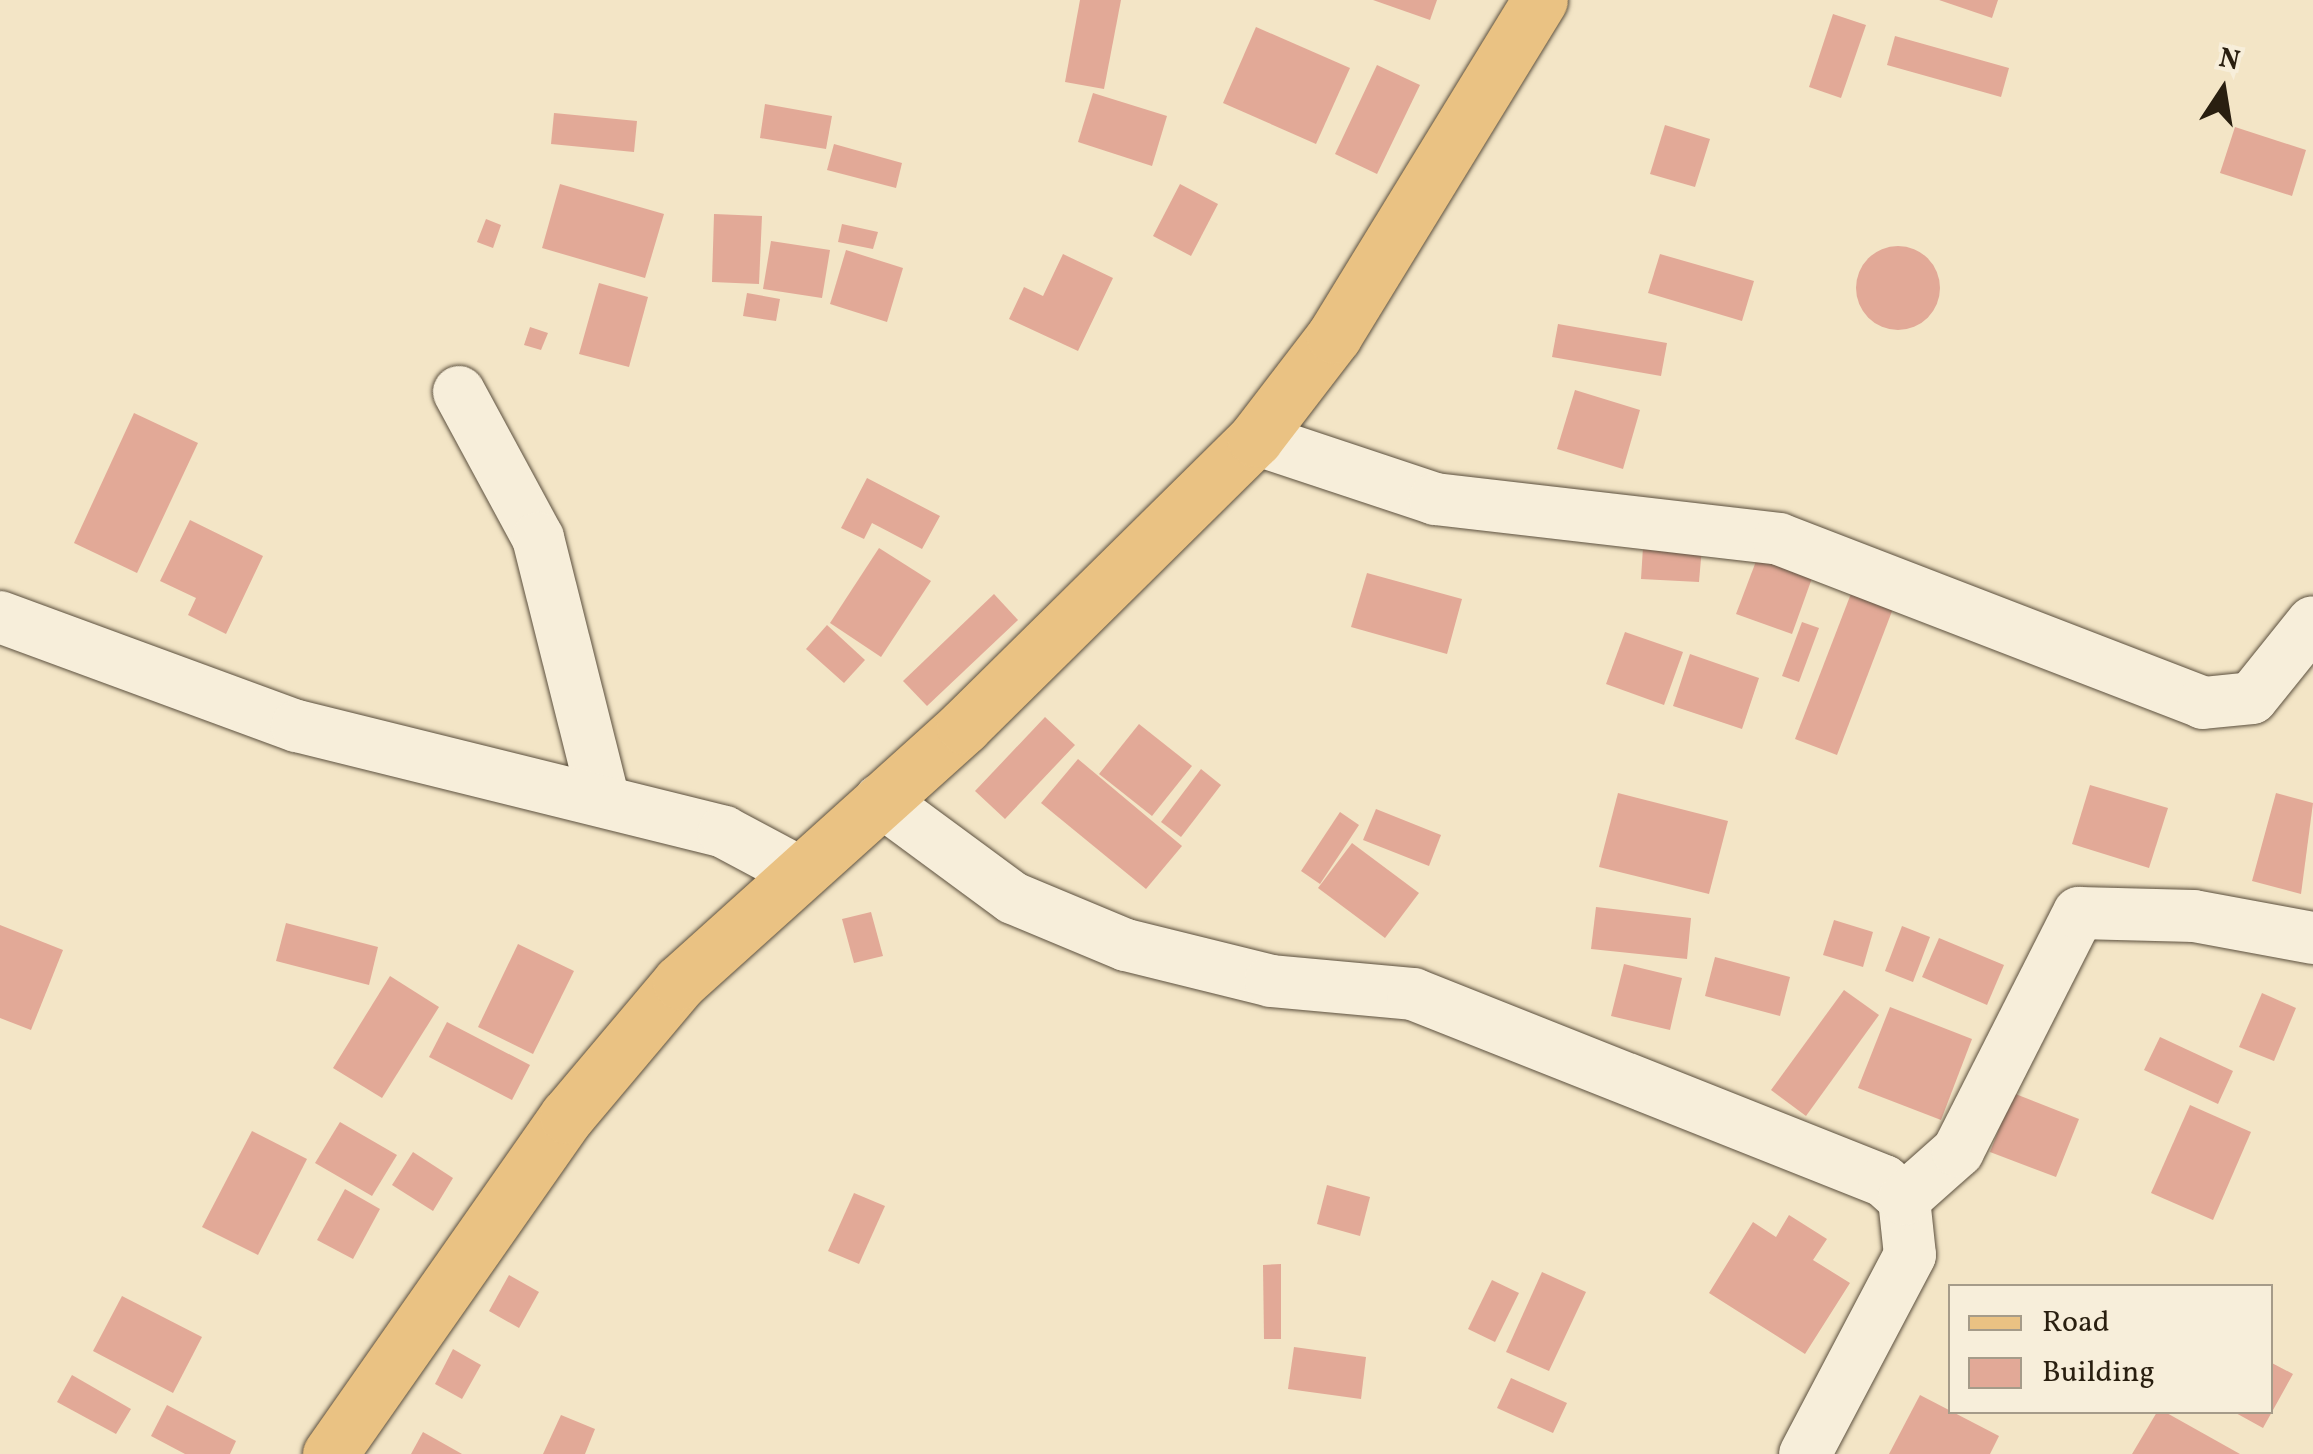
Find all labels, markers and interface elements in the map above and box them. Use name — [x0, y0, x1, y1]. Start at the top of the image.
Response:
text: N — [2215, 39, 2243, 81]
north arrow — [2173, 40, 2273, 140]
legend — [1948, 1284, 2273, 1414]
text: Road — [2042, 1302, 2110, 1344]
text: Building — [2042, 1352, 2155, 1394]

